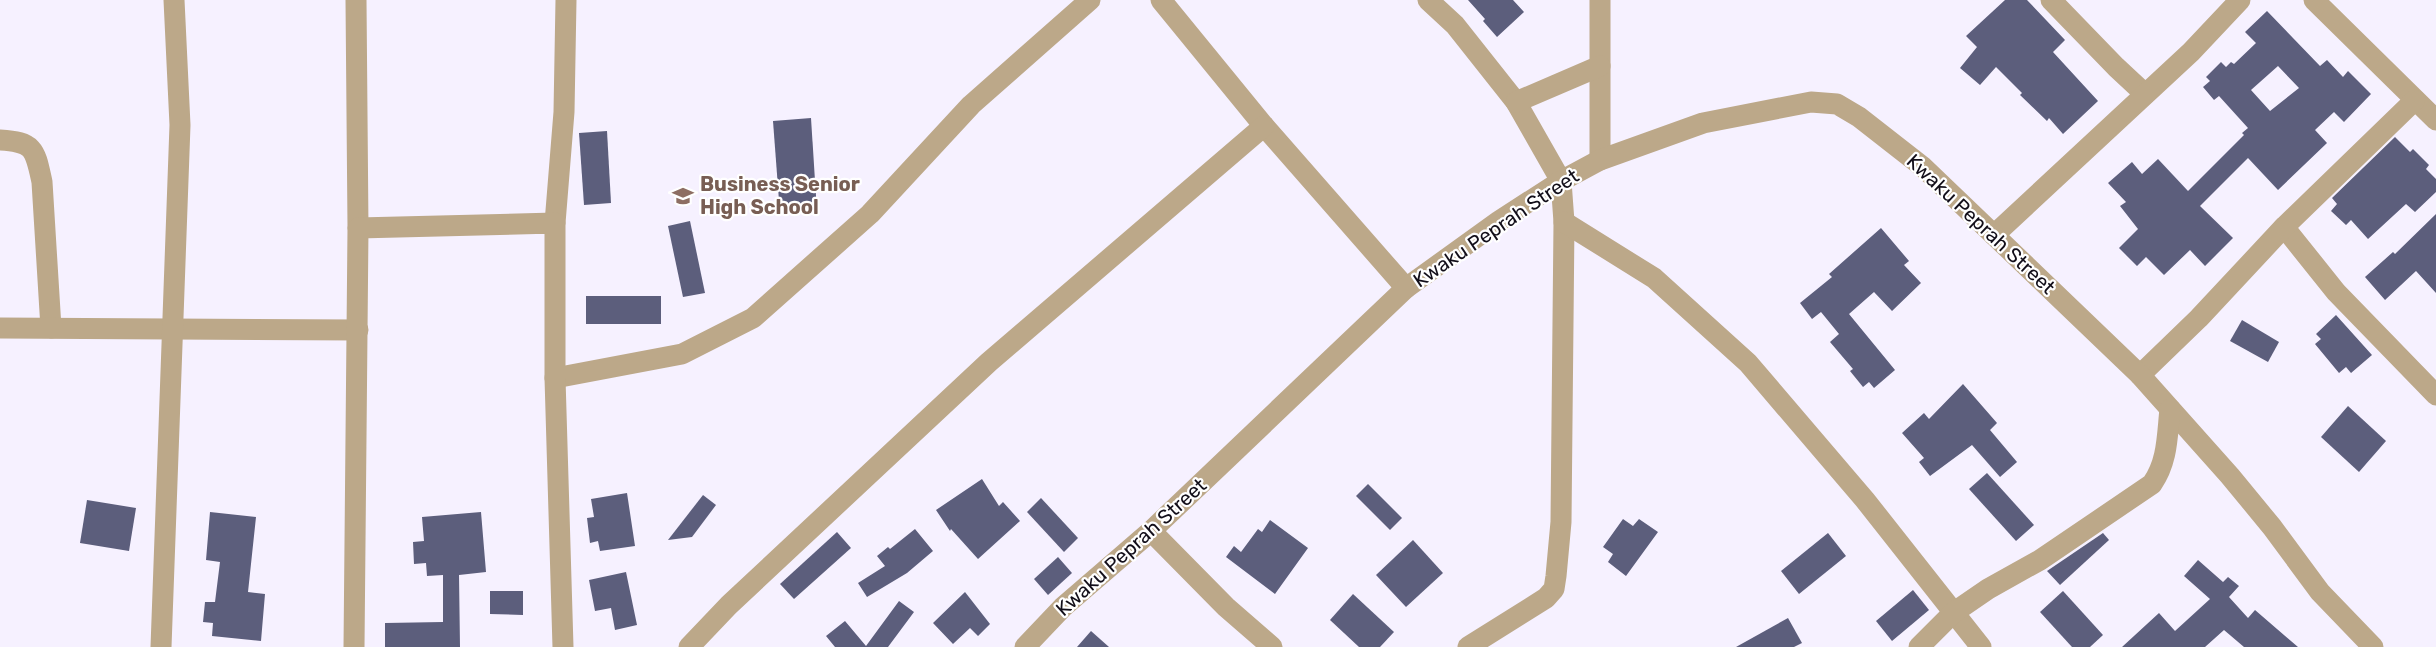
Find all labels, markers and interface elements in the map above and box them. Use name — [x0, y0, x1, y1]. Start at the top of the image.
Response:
street label: Kwaku Peprah Street — [1902, 149, 2060, 299]
street label: Kwaku Peprah Street — [1409, 164, 1583, 292]
place label: Business Senior High School — [700, 172, 860, 219]
school or university icon: Business Senior High School — [671, 184, 695, 208]
street label: Kwaku Peprah Street — [1051, 473, 1211, 621]

